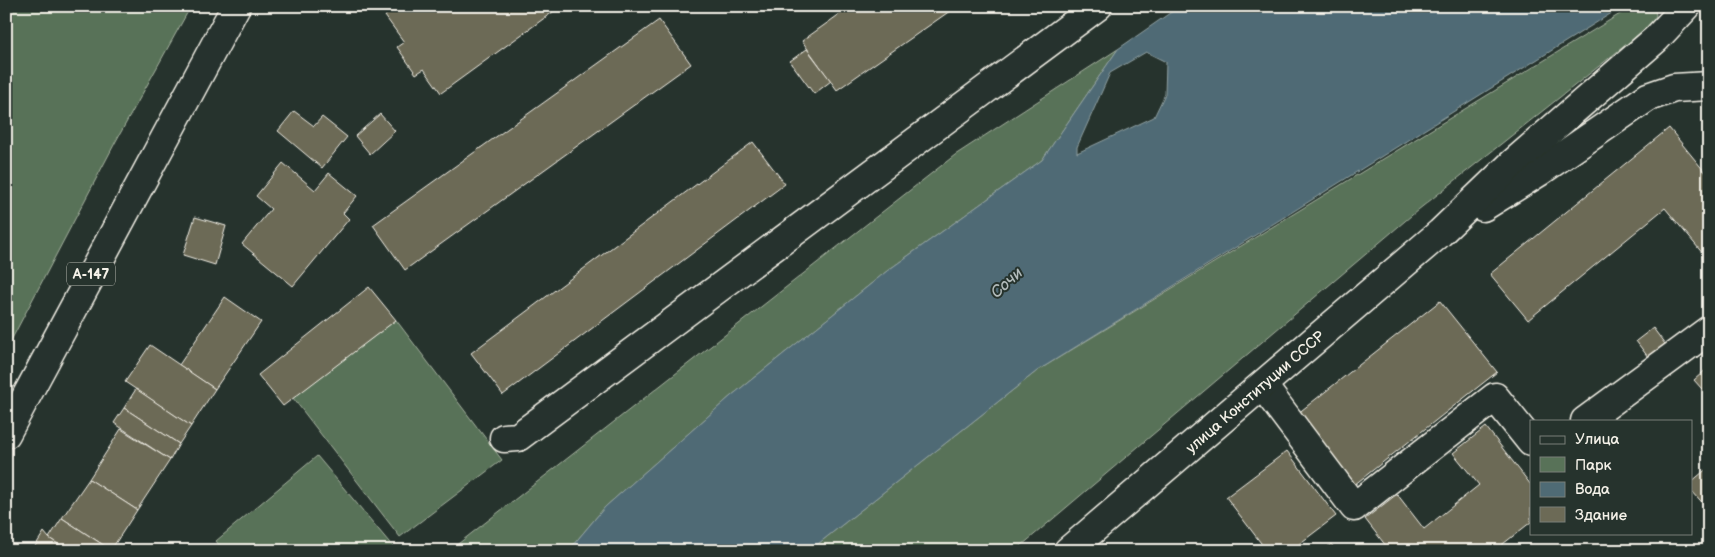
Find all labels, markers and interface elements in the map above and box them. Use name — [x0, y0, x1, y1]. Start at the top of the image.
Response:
road number: А-147 — [67, 262, 115, 286]
water label: Сочи — [987, 264, 1027, 302]
street label: улица Конституции СССР — [1182, 327, 1329, 458]
legend — [1530, 420, 1692, 534]
text: Улица — [1575, 430, 1620, 449]
text: Парк — [1575, 456, 1612, 475]
text: Вода — [1575, 480, 1610, 499]
text: Здание — [1575, 506, 1627, 525]

